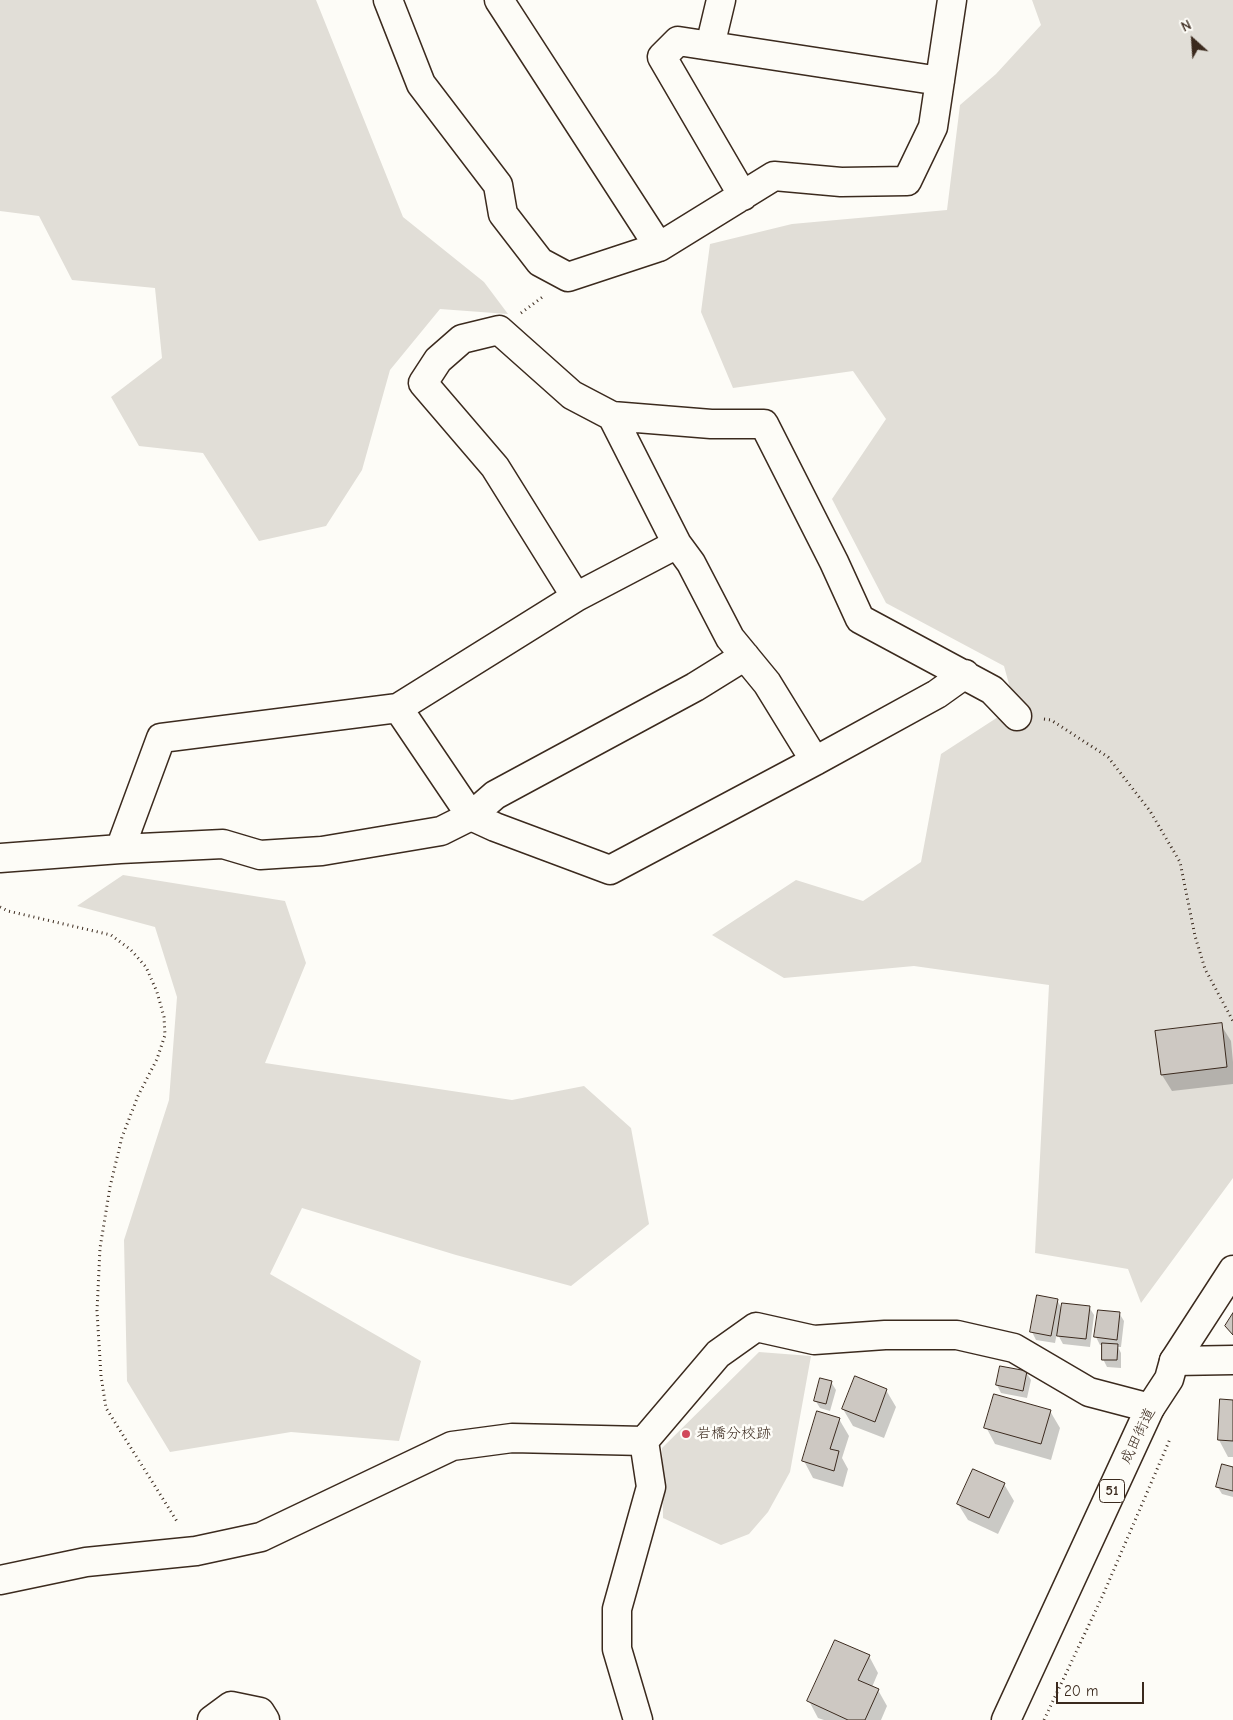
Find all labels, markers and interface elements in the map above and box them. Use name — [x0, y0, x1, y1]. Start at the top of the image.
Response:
north arrow — [1168, 15, 1218, 65]
text: N — [1178, 16, 1194, 36]
street label: 成田街道 — [1117, 1405, 1159, 1467]
place label: 岩橋分校跡 — [696, 1425, 771, 1443]
marker: 岩橋分校跡 — [680, 1428, 692, 1440]
road number: 51 — [1100, 1480, 1124, 1502]
scale bar — [1058, 1672, 1146, 1704]
text: 20 m — [1064, 1682, 1098, 1700]

